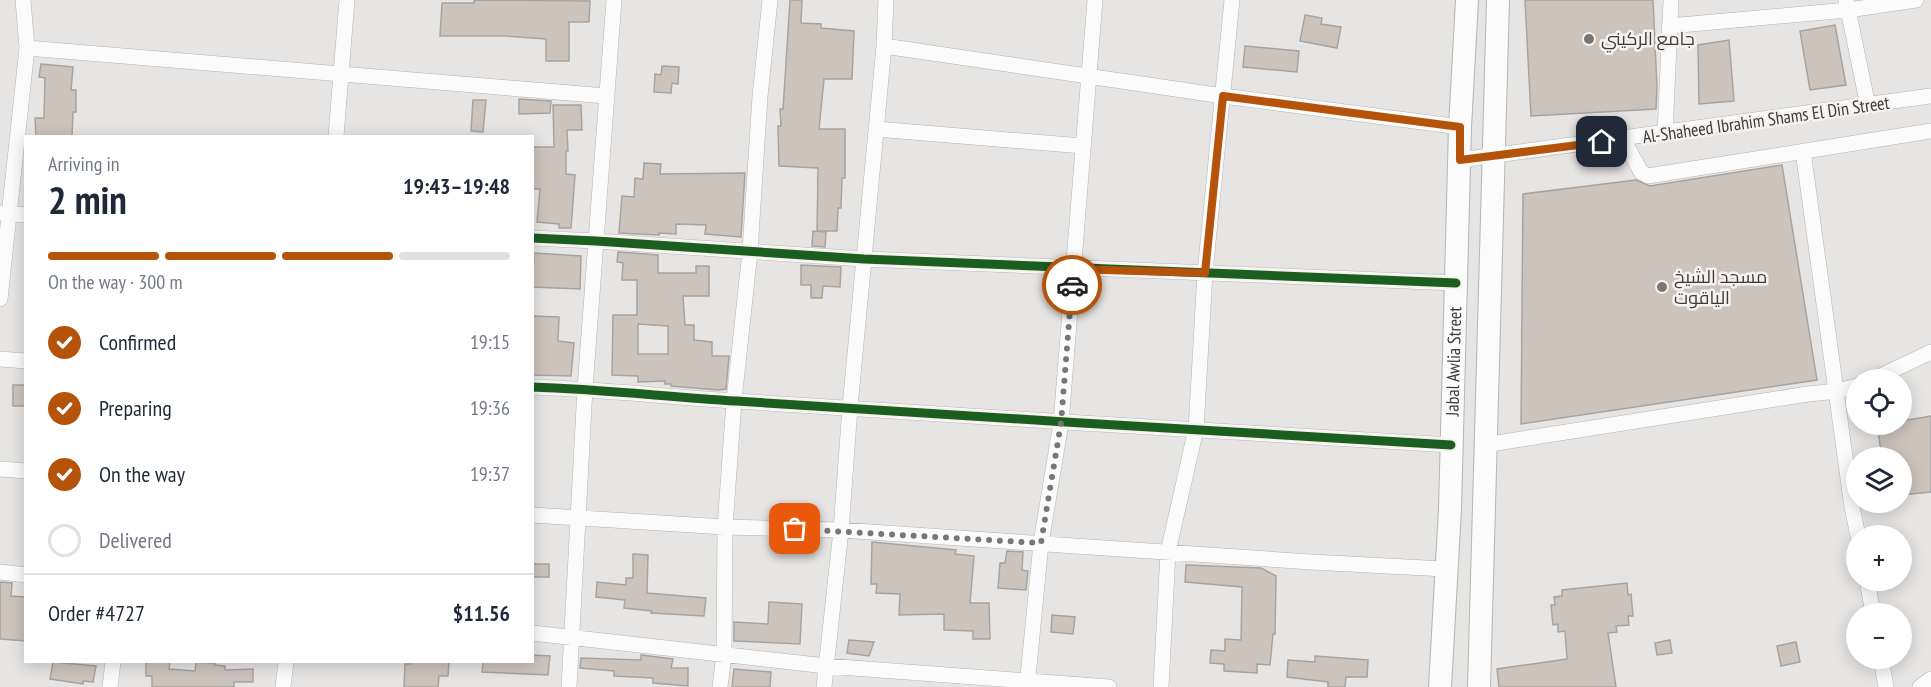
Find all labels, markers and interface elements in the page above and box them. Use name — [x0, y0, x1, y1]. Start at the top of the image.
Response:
place label: جامع الركيني — [1601, 27, 1695, 53]
marker: جامع الركيني — [1582, 32, 1596, 46]
street label: Al-Shaheed Ibrahim Shams El Din Street — [1641, 91, 1891, 148]
pin — [1576, 116, 1627, 167]
icon: home — [1585, 125, 1618, 158]
text: Arriving in — [48, 151, 120, 177]
text: 19:43–19:48 — [403, 172, 510, 200]
text: 2 min — [48, 174, 127, 225]
courier — [1042, 255, 1102, 315]
place label: مسجد الشيخ الياقوت — [1674, 265, 1767, 309]
text: On the way · 300 m — [48, 269, 183, 295]
icon: car — [1056, 269, 1089, 302]
marker: مسجد الشيخ الياقوت — [1655, 280, 1669, 294]
street label: Jabal Awlia Street — [1440, 306, 1466, 417]
icon: check — [48, 326, 81, 359]
text: Confirmed — [99, 328, 176, 356]
text: 19:15 — [470, 329, 510, 355]
map controls — [1846, 369, 1912, 669]
button: locate — [1846, 369, 1912, 435]
icon: check — [48, 392, 81, 425]
text: Preparing — [99, 394, 172, 422]
text: 19:36 — [470, 395, 510, 421]
button: layers — [1846, 447, 1912, 513]
icon: check — [48, 458, 81, 491]
text: On the way — [99, 460, 185, 488]
text: 19:37 — [470, 461, 510, 487]
pin — [769, 503, 820, 554]
icon: bag — [778, 512, 811, 545]
button: + — [1846, 525, 1912, 591]
text: Delivered — [99, 526, 172, 554]
text: Order #4727 — [48, 599, 145, 627]
text: $11.56 — [453, 599, 510, 627]
button: − — [1846, 603, 1912, 669]

